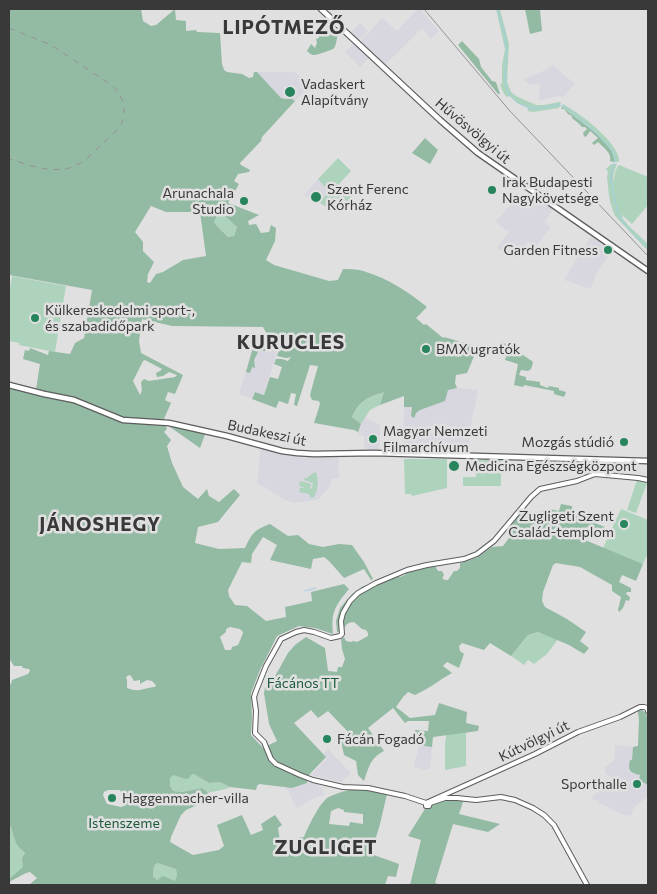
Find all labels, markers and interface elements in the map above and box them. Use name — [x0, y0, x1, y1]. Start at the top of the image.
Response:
district label: LIPÓTMEZŐ — [221, 17, 347, 39]
place label: Vadaskert Alapítvány — [301, 76, 369, 108]
marker: Vadaskert Alapítvány — [283, 85, 297, 99]
street label: Hűvösvölgyi út — [432, 95, 514, 167]
place label: Irak Budapesti Nagykövetsége — [502, 174, 599, 206]
place label: Szent Ferenc Kórház — [327, 181, 409, 213]
marker: Irak Budapesti Nagykövetsége — [486, 184, 498, 196]
place label: Arunachala Studio — [162, 185, 234, 218]
marker: Szent Ferenc Kórház — [309, 190, 323, 204]
marker: Arunachala Studio — [238, 195, 250, 207]
place label: Garden Fitness — [503, 242, 598, 258]
marker: Garden Fitness — [602, 244, 614, 256]
place label: Külkereskedelmi sport-, és szabadidőpark — [45, 302, 195, 334]
marker: Külkereskedelmi sport-, és szabadidőpark — [29, 312, 41, 324]
district label: KURUCLES — [236, 332, 346, 354]
place label: BMX ugratók — [436, 341, 520, 357]
marker: BMX ugratók — [420, 343, 432, 355]
street label: Budakeszi út — [226, 416, 308, 450]
place label: Magyar Nemzeti Filmarchívum — [383, 423, 488, 456]
marker: Magyar Nemzeti Filmarchívum — [367, 433, 379, 445]
place label: Mozgás stúdió — [522, 434, 614, 450]
marker: Mozgás stúdió — [618, 436, 630, 448]
place label: Medicina Egészségközpont — [465, 458, 637, 474]
marker: Medicina Egészségközpont — [447, 459, 461, 473]
place label: Zugligeti Szent Család-templom — [508, 508, 614, 540]
district label: JÁNOSHEGY — [38, 514, 162, 536]
marker: Zugligeti Szent Család-templom — [618, 518, 630, 530]
park label: Fácános TT — [267, 675, 339, 691]
street label: Kútvölgyi út — [496, 717, 572, 765]
place label: Fácán Fogadó — [337, 731, 424, 747]
marker: Fácán Fogadó — [321, 733, 333, 745]
place label: Sporthalle — [561, 776, 627, 792]
marker: Sporthalle — [631, 778, 643, 790]
place label: Haggenmacher-villa — [122, 790, 249, 806]
marker: Haggenmacher-villa — [106, 792, 118, 804]
park label: Istenszeme — [88, 815, 160, 831]
district label: ZUGLIGET — [273, 837, 379, 859]

